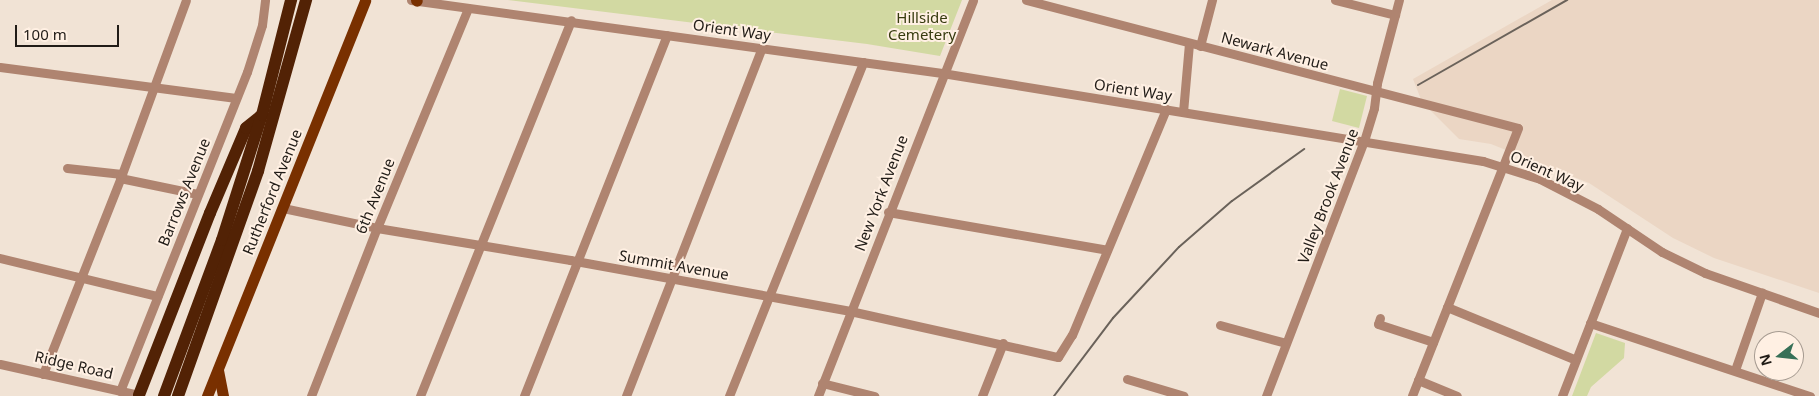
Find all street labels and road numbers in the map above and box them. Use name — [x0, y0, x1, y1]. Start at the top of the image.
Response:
street label: Orient Way — [692, 16, 772, 44]
street label: Newark Avenue — [1219, 28, 1331, 74]
street label: Orient Way — [1093, 75, 1173, 105]
street label: Valley Brook Avenue — [1294, 126, 1362, 266]
street label: Rutherford Avenue — [239, 127, 305, 257]
street label: New York Avenue — [851, 132, 911, 254]
street label: Barrows Avenue — [154, 136, 214, 248]
street label: Orient Way — [1507, 147, 1587, 195]
street label: 6th Avenue — [352, 156, 398, 236]
street label: Summit Avenue — [618, 246, 730, 284]
street label: Ridge Road — [33, 347, 115, 383]

